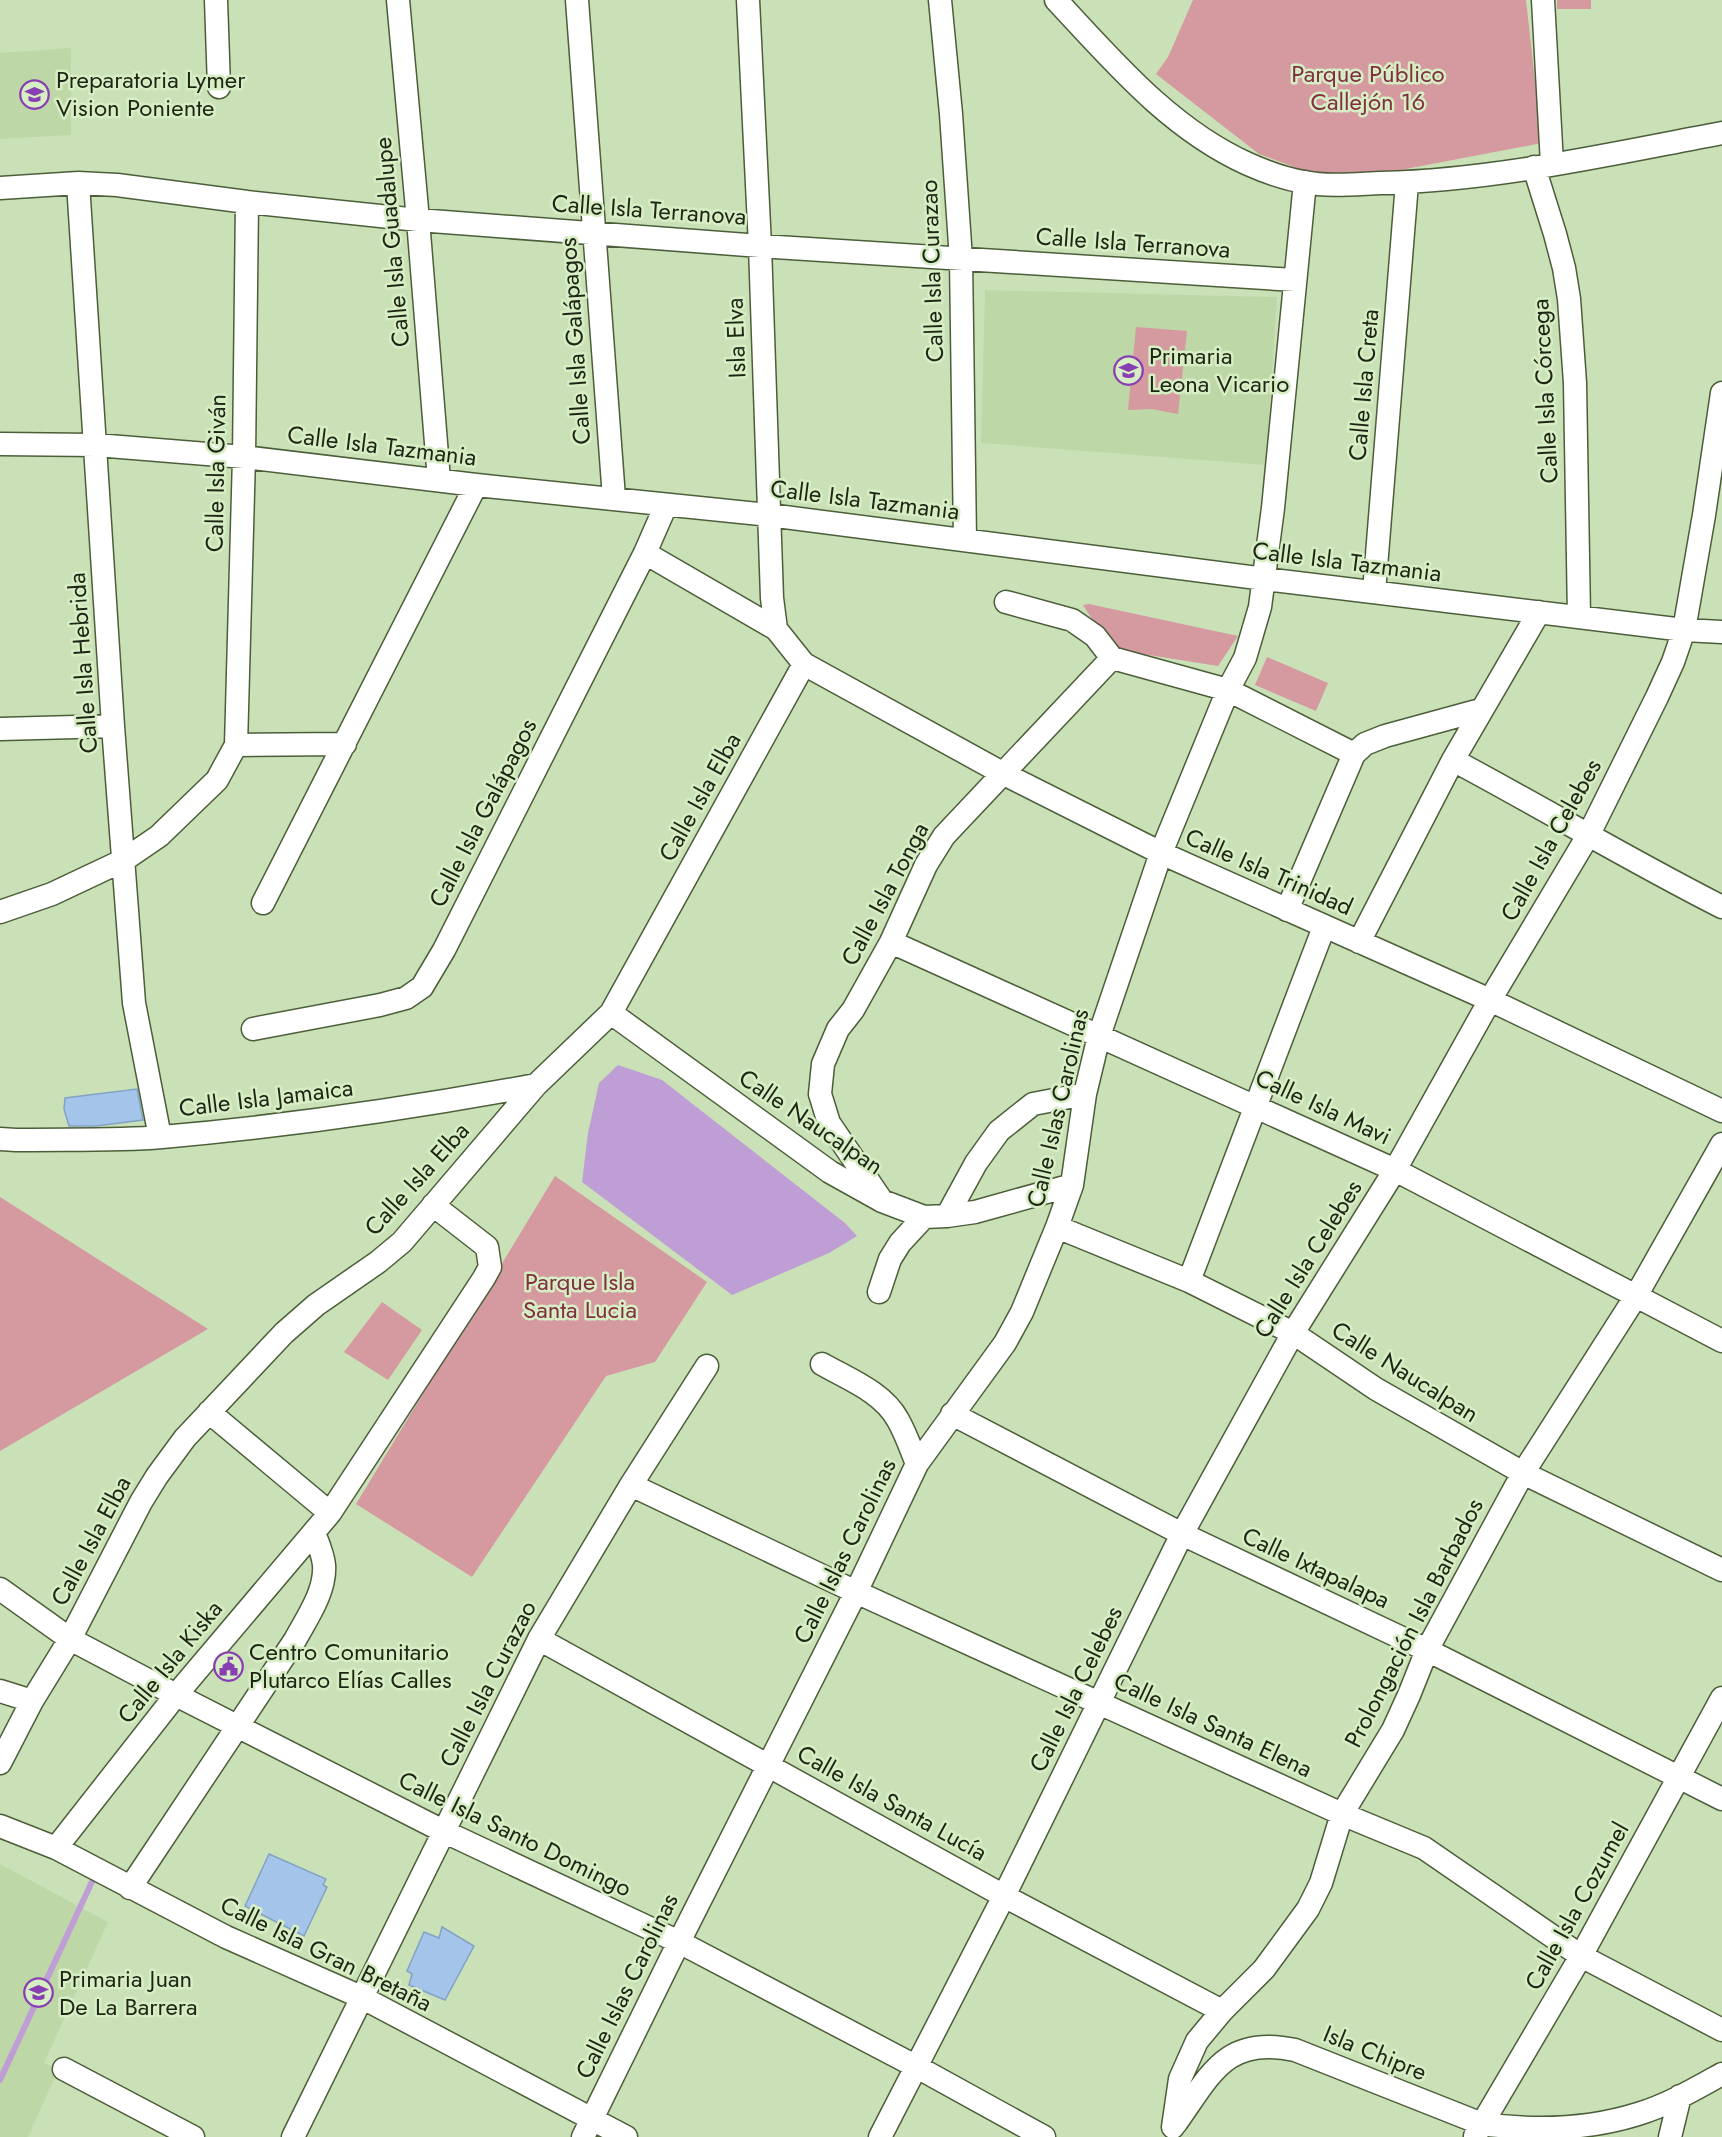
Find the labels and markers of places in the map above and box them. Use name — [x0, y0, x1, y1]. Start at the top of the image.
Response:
place label: Preparatoria Lymer Vision Poniente — [56, 62, 246, 125]
school or university icon: Preparatoria Lymer Vision Poniente — [19, 78, 51, 110]
place label: Primaria Leona Vicario — [1149, 338, 1289, 401]
school or university icon: Primaria Leona Vicario — [1112, 354, 1144, 386]
place label: Centro Comunitario Plutarco Elías Calles — [249, 1634, 452, 1697]
public building icon: Centro Comunitario Plutarco Elías Calles — [212, 1650, 244, 1682]
place label: Primaria Juan De La Barrera — [59, 1961, 198, 2024]
school or university icon: Primaria Juan De La Barrera — [22, 1977, 54, 2009]

